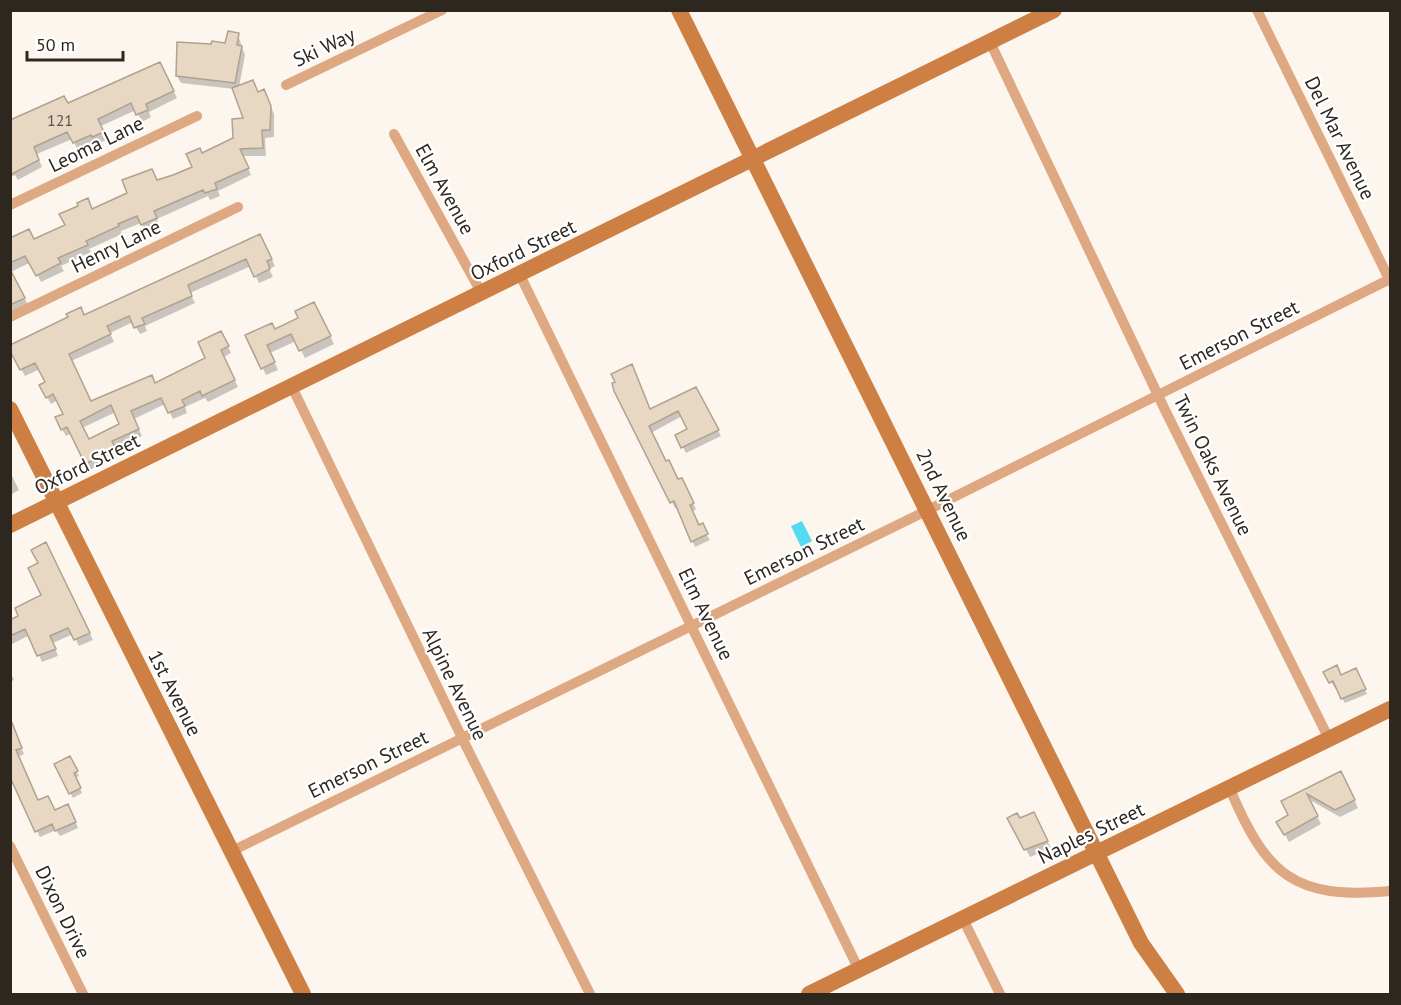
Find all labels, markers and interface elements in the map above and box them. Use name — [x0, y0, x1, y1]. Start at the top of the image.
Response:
street label: Ski Way — [289, 21, 360, 73]
scale bar — [27, 24, 123, 62]
text: 50 m — [36, 33, 75, 56]
street label: Del Mar Avenue — [1299, 72, 1381, 204]
street label: Leoma Lane — [44, 110, 148, 178]
house number: 121 — [47, 110, 73, 130]
street label: Elm Avenue — [409, 139, 481, 239]
street label: Henry Lane — [67, 213, 165, 279]
street label: Oxford Street — [466, 213, 580, 287]
street label: Emerson Street — [1175, 294, 1303, 376]
street label: Twin Oaks Avenue — [1168, 390, 1258, 540]
street label: Oxford Street — [30, 427, 144, 501]
street label: 2nd Avenue — [910, 444, 978, 546]
street label: Emerson Street — [740, 511, 869, 591]
street label: Elm Avenue — [672, 563, 740, 665]
street label: Alpine Avenue — [417, 623, 493, 745]
street label: 1st Avenue — [142, 646, 208, 740]
street label: Emerson Street — [304, 724, 433, 804]
street label: Naples Street — [1034, 796, 1149, 870]
street label: Dixon Drive — [29, 861, 97, 963]

